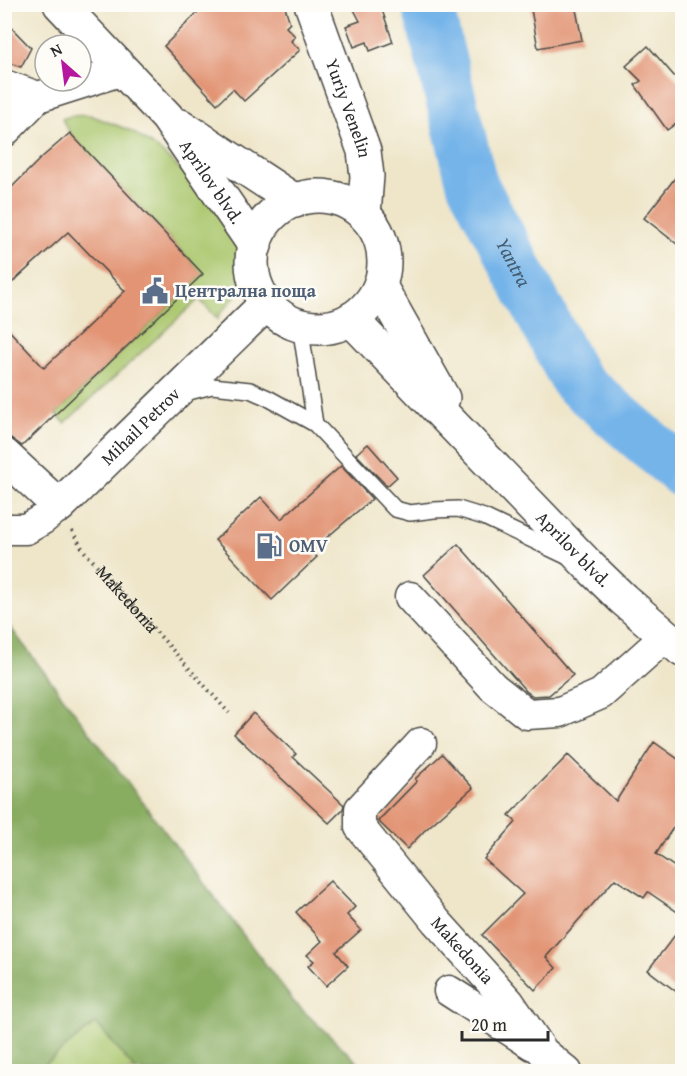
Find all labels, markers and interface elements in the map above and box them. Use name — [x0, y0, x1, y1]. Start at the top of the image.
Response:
north arrow — [33, 33, 93, 93]
text: N — [46, 37, 67, 63]
street label: Yuriy Venelin — [319, 55, 379, 159]
street label: Aprilov blvd. — [173, 134, 250, 229]
water label: Yantra — [489, 232, 539, 292]
public building icon: Централна поща — [140, 276, 170, 306]
place label: Централна поща — [175, 277, 317, 304]
street label: Mihail Petrov — [94, 381, 186, 471]
street label: Aprilov blvd. — [530, 505, 617, 593]
fuel station icon: OMV — [254, 531, 284, 561]
place label: OMV — [289, 532, 328, 559]
street label: Makedonia — [90, 559, 166, 639]
street label: Makedonia — [425, 910, 501, 990]
scale bar — [462, 1004, 548, 1042]
text: 20 m — [471, 1011, 507, 1038]

